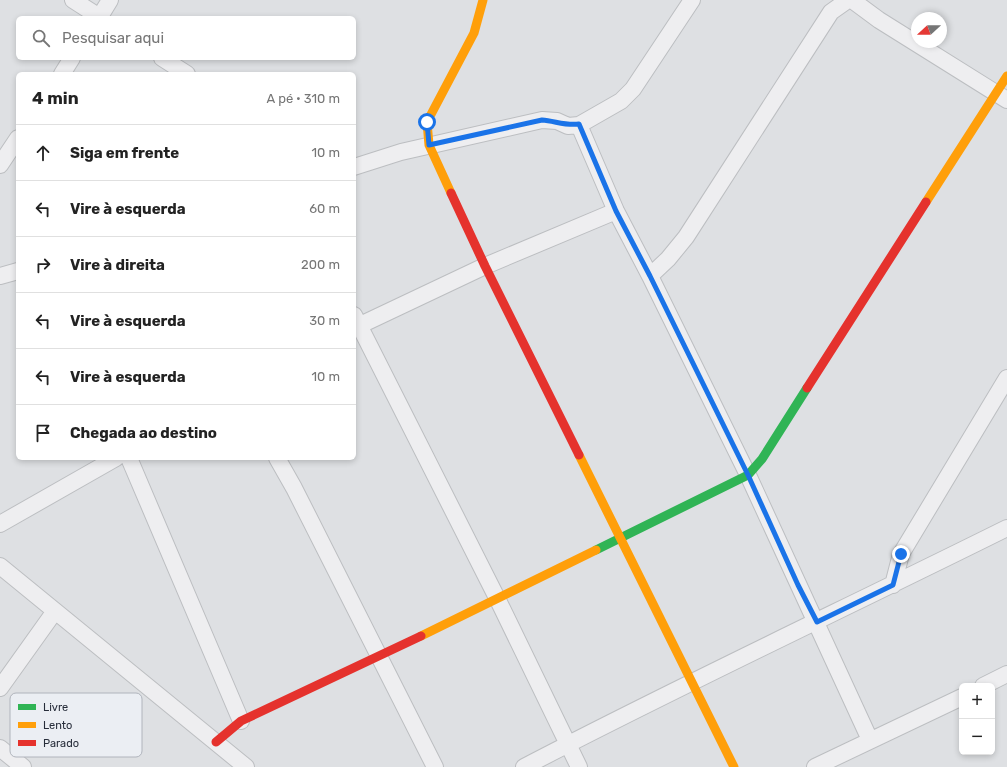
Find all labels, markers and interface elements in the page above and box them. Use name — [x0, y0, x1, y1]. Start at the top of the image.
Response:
north arrow — [911, 12, 947, 48]
search box — [16, 16, 356, 60]
icon: search — [30, 27, 52, 49]
text: Pesquisar aqui — [62, 29, 164, 47]
text: 4 min — [32, 88, 79, 108]
text: A pé · 310 m — [267, 91, 340, 106]
route start — [418, 113, 436, 131]
icon: ahead — [32, 142, 54, 164]
text: Siga em frente — [70, 144, 179, 162]
text: 10 m — [311, 145, 340, 160]
icon: left — [32, 198, 54, 220]
text: Vire à esquerda — [70, 200, 186, 218]
text: 60 m — [309, 201, 340, 216]
icon: right — [32, 254, 54, 276]
text: Vire à direita — [70, 256, 165, 274]
text: 200 m — [301, 257, 340, 272]
icon: left — [32, 310, 54, 332]
text: Vire à esquerda — [70, 312, 186, 330]
text: 30 m — [309, 313, 340, 328]
icon: left — [32, 366, 54, 388]
text: Vire à esquerda — [70, 368, 186, 386]
text: 10 m — [311, 369, 340, 384]
icon: arrive — [32, 422, 54, 444]
text: Chegada ao destino — [70, 424, 217, 442]
route end — [892, 545, 910, 563]
map controls — [959, 683, 995, 755]
button: + — [959, 683, 995, 719]
legend — [10, 693, 142, 757]
text: Livre — [43, 701, 68, 714]
text: Lento — [43, 719, 72, 732]
button: − — [959, 719, 995, 755]
text: Parado — [43, 737, 79, 750]

